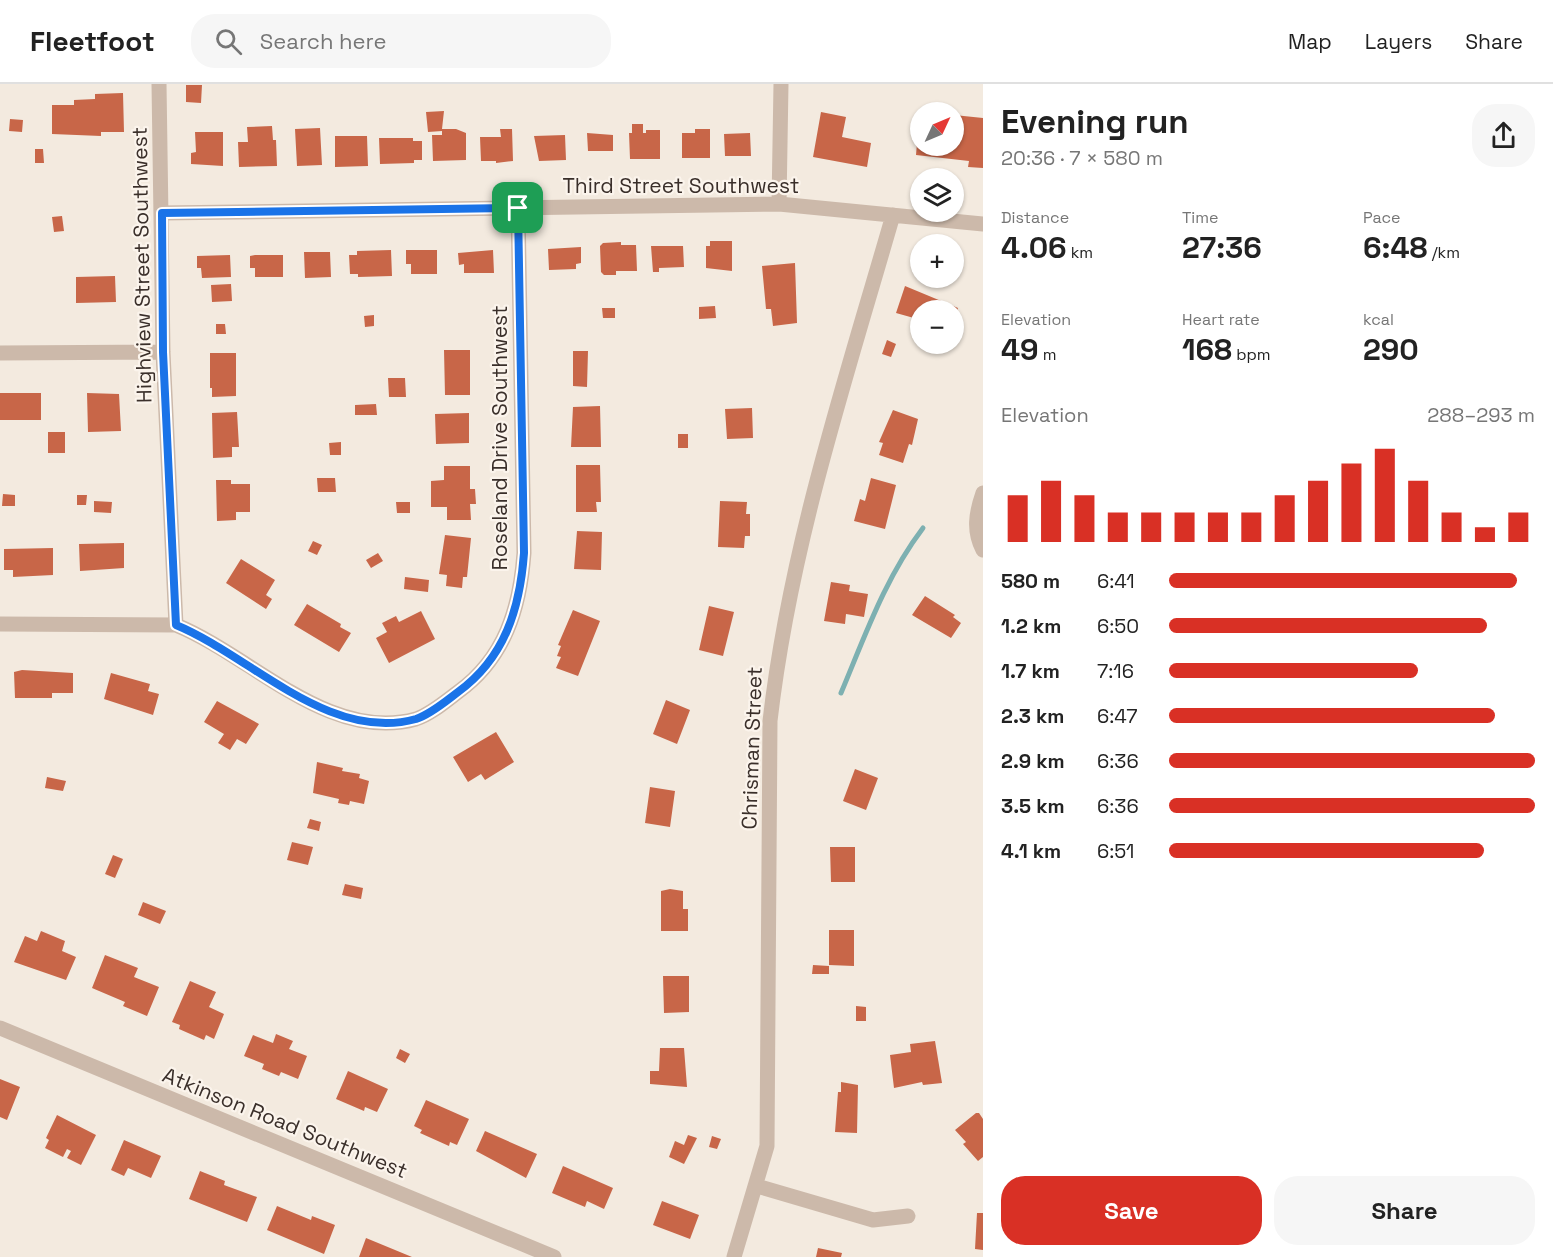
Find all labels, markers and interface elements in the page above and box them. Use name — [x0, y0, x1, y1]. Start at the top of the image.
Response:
search box — [191, 14, 611, 68]
text: Fleetfoot — [30, 23, 155, 59]
icon: search — [212, 25, 245, 58]
text: Search here — [260, 27, 387, 55]
text: Map — [1288, 28, 1332, 55]
text: Layers — [1365, 28, 1432, 55]
text: Share — [1465, 28, 1523, 55]
text: Evening run — [1001, 101, 1189, 143]
north arrow — [910, 102, 964, 156]
map controls — [910, 102, 964, 354]
button: share — [1472, 104, 1535, 167]
street label: Highview Street Southwest — [126, 127, 157, 403]
text: 20:36 · 7 × 580 m — [1001, 145, 1163, 171]
button: layers — [910, 168, 964, 222]
street label: Third Street Southwest — [562, 172, 800, 199]
pin — [492, 182, 543, 233]
icon: arrive — [501, 191, 534, 224]
text: Distance — [1001, 207, 1069, 228]
text: Time — [1182, 207, 1218, 228]
text: Pace — [1363, 207, 1400, 228]
text: 4.06 — [1001, 228, 1067, 267]
text: 27:36 — [1182, 228, 1262, 267]
text: 6:48 — [1363, 228, 1428, 267]
button: + — [910, 234, 964, 288]
text: km — [1067, 242, 1093, 263]
text: /km — [1428, 242, 1460, 263]
button: − — [910, 300, 964, 354]
street label: Roseland Drive Southwest — [486, 305, 513, 571]
text: Elevation — [1001, 309, 1071, 330]
text: Heart rate — [1182, 309, 1260, 330]
text: kcal — [1363, 309, 1394, 330]
text: 49 — [1001, 330, 1039, 369]
text: 168 — [1182, 330, 1232, 369]
text: 290 — [1363, 330, 1419, 369]
text: m — [1039, 344, 1057, 365]
text: bpm — [1232, 344, 1271, 365]
text: Elevation — [1001, 402, 1089, 428]
text: 288–293 m — [1427, 402, 1535, 428]
text: 580 m — [1001, 568, 1060, 594]
text: 6:41 — [1097, 568, 1135, 594]
text: 1.2 km — [1001, 613, 1061, 639]
text: 6:50 — [1097, 613, 1139, 639]
text: 1.7 km — [1001, 658, 1060, 684]
text: 7:16 — [1097, 658, 1134, 684]
street label: Chrisman Street — [735, 666, 768, 830]
text: 2.3 km — [1001, 703, 1064, 729]
text: 6:47 — [1097, 703, 1137, 729]
text: 2.9 km — [1001, 748, 1065, 774]
text: 6:36 — [1097, 748, 1139, 774]
text: 3.5 km — [1001, 793, 1065, 819]
text: 6:36 — [1097, 793, 1139, 819]
text: 4.1 km — [1001, 838, 1061, 864]
text: 6:51 — [1097, 838, 1134, 864]
street label: Atkinson Road Southwest — [159, 1061, 412, 1184]
button: Save — [1001, 1176, 1262, 1245]
button: Share — [1274, 1176, 1535, 1245]

